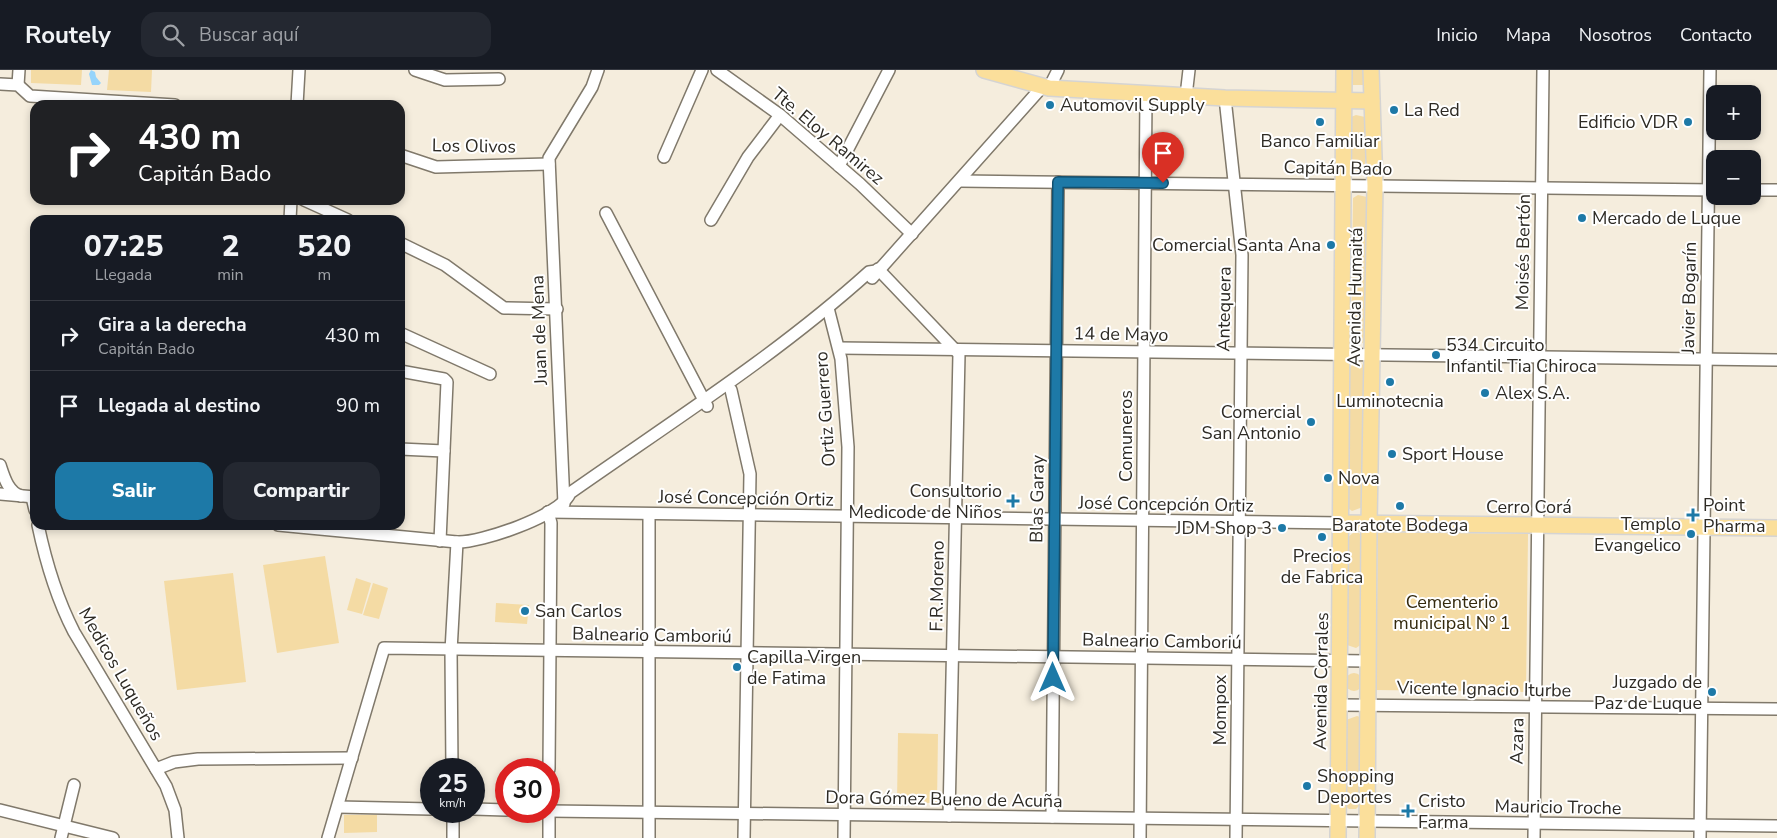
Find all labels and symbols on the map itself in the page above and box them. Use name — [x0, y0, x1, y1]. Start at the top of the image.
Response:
street label: Tte. Eloy Ramirez — [767, 82, 889, 190]
place label: Automovil Supply — [1060, 93, 1205, 117]
place label: La Red — [1404, 98, 1460, 122]
marker: Automovil Supply — [1044, 99, 1056, 111]
marker: La Red — [1388, 104, 1400, 116]
place label: Edificio VDR — [1578, 110, 1678, 134]
marker: Banco Familiar — [1314, 116, 1326, 128]
marker: Edificio VDR — [1682, 116, 1694, 128]
place label: Banco Familiar — [1261, 129, 1380, 153]
pin — [1142, 132, 1184, 183]
street label: Los Olivos — [432, 133, 516, 159]
street label: Capitán Bado — [1283, 155, 1393, 181]
street label: Moisés Bertón — [1510, 194, 1536, 310]
place label: Mercado de Luque — [1592, 206, 1741, 230]
marker: Mercado de Luque — [1576, 212, 1588, 224]
street label: Avenida Humaitá — [1342, 227, 1368, 367]
place label: Comercial Santa Ana — [1152, 233, 1321, 257]
marker: Comercial Santa Ana — [1325, 239, 1337, 251]
street label: Javier Bogarín — [1676, 242, 1702, 355]
street label: Antequera — [1211, 266, 1237, 352]
street label: Juan de Mena — [525, 275, 553, 386]
street label: 14 de Mayo — [1073, 321, 1169, 347]
place label: 534 Circuito Infantil Tia Chiroca — [1446, 333, 1597, 378]
marker: 534 Circuito Infantil Tia Chiroca — [1430, 349, 1442, 361]
street label: Ortiz Guerrero — [809, 351, 841, 467]
marker: Luminotecnia — [1384, 376, 1396, 388]
place label: Alex S.A. — [1495, 381, 1570, 405]
marker: Alex S.A. — [1479, 387, 1491, 399]
place label: Luminotecnia — [1336, 389, 1444, 413]
street label: Comuneros — [1114, 390, 1138, 482]
place label: Comercial San Antonio — [1202, 400, 1302, 445]
marker: Comercial San Antonio — [1305, 416, 1317, 428]
place label: Sport House — [1402, 442, 1503, 466]
marker: Sport House — [1386, 448, 1398, 460]
street label: Blas Garay — [1024, 454, 1050, 543]
place label: Nova — [1338, 466, 1380, 490]
marker: Nova — [1322, 472, 1334, 484]
place label: Consultorio Medicode de Niños — [848, 479, 1002, 524]
street label: José Concepción Ortiz — [657, 484, 834, 512]
street label: José Concepción Ortiz — [1077, 490, 1254, 518]
place label: Point Pharma — [1703, 493, 1766, 538]
marker: Consultorio Medicode de Niños — [1006, 494, 1020, 508]
street label: Cerro Corá — [1486, 495, 1572, 519]
marker: Baratote Bodega — [1394, 500, 1406, 512]
marker: Point Pharma — [1687, 509, 1699, 521]
place label: Templo Evangelico — [1594, 512, 1681, 557]
place label: Baratote Bodega — [1332, 513, 1468, 537]
place label: JDM Shop 3 — [1175, 516, 1272, 540]
marker: JDM Shop 3 — [1276, 522, 1288, 534]
marker: Templo Evangelico — [1685, 528, 1697, 540]
marker: Precios de Fabrica — [1316, 531, 1328, 543]
street label: F.R.Moreno — [924, 540, 950, 632]
place label: Precios de Fabrica — [1281, 544, 1363, 589]
park label: Cementerio municipal Nº 1 — [1393, 590, 1511, 635]
place label: San Carlos — [535, 599, 622, 623]
street label: Medicos Luqueños — [73, 603, 169, 745]
marker: San Carlos — [519, 605, 531, 617]
street label: Avenida Corrales — [1308, 612, 1334, 750]
street label: Balneario Camboriú — [572, 622, 732, 648]
street label: Balneario Camboriú — [1082, 628, 1242, 654]
place label: Capilla Virgen de Fatima — [747, 645, 861, 690]
position arrow — [1026, 651, 1078, 703]
marker: Capilla Virgen de Fatima — [731, 661, 743, 673]
place label: Juzgado de Paz de Luque — [1594, 670, 1702, 715]
street label: Mompox — [1208, 674, 1232, 745]
street label: Vicente Ignacio Iturbe — [1396, 675, 1571, 703]
marker: Juzgado de Paz de Luque — [1706, 686, 1718, 698]
street label: Azara — [1505, 717, 1529, 765]
speed limit sign: 30 — [495, 758, 560, 823]
place label: Shopping Deportes — [1317, 764, 1394, 809]
marker: Shopping Deportes — [1301, 780, 1313, 792]
street label: Dora Gómez Bueno de Acuña — [825, 785, 1063, 813]
place label: Cristo Farma — [1418, 789, 1468, 834]
street label: Mauricio Troche — [1494, 794, 1622, 820]
marker: Cristo Farma — [1402, 805, 1414, 817]

